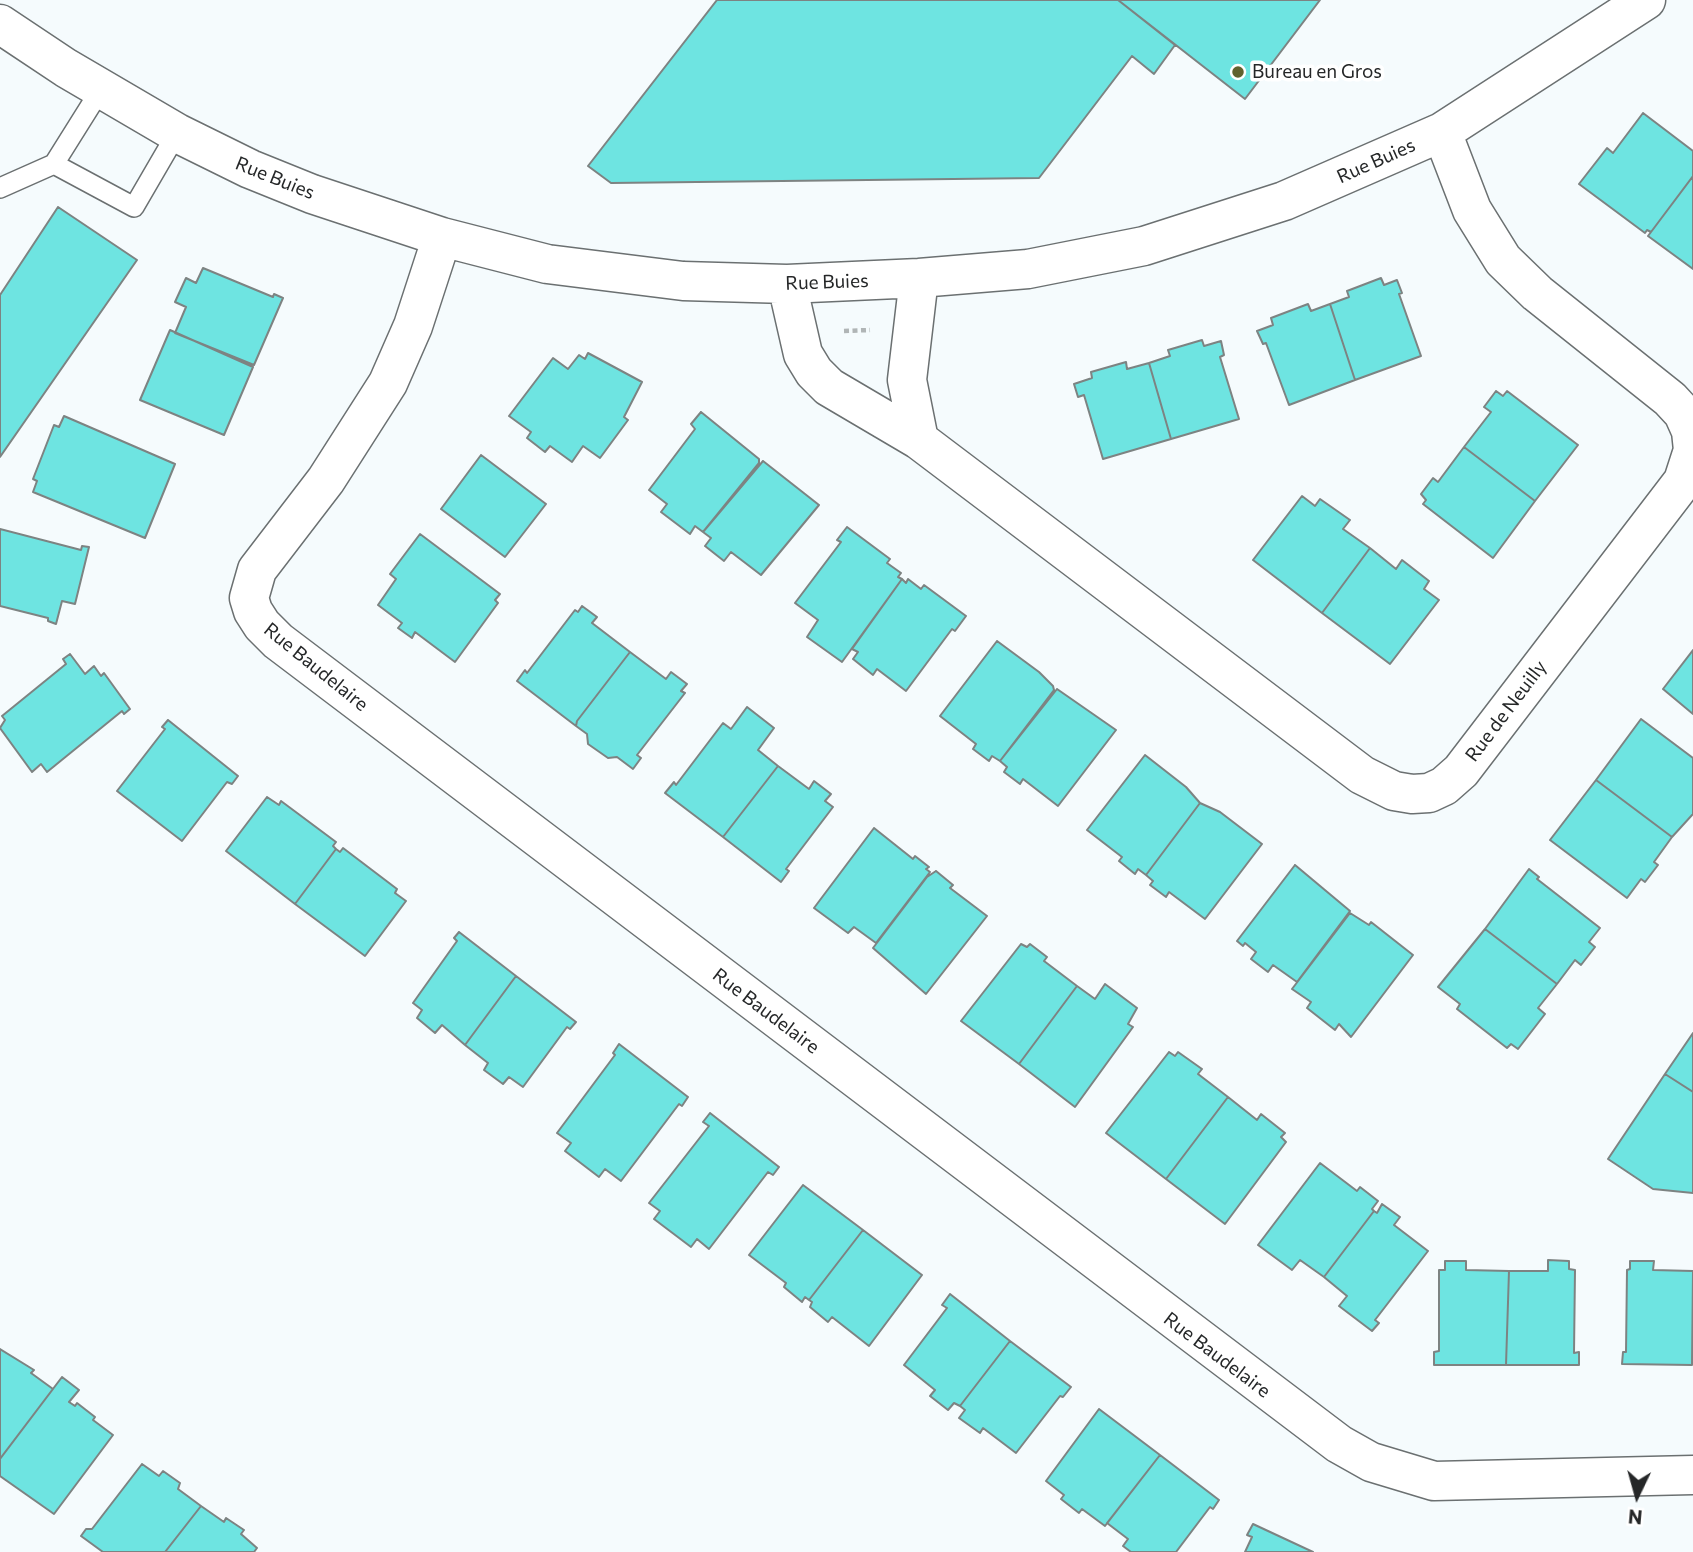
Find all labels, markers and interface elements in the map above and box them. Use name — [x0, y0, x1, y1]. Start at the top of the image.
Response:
place label: Bureau en Gros — [1252, 61, 1382, 83]
marker: Bureau en Gros — [1230, 64, 1246, 80]
street label: Rue Buies — [1333, 134, 1419, 188]
street label: Rue Buies — [232, 152, 318, 204]
street label: Rue Buies — [785, 269, 869, 295]
street label: Rue Baudelaire — [259, 618, 373, 716]
street label: Rue de Neuilly — [1461, 656, 1551, 766]
street label: Rue Baudelaire — [708, 963, 824, 1059]
street label: Rue Baudelaire — [1159, 1307, 1275, 1403]
north arrow — [1602, 1461, 1672, 1531]
text: N — [1627, 1505, 1643, 1529]

